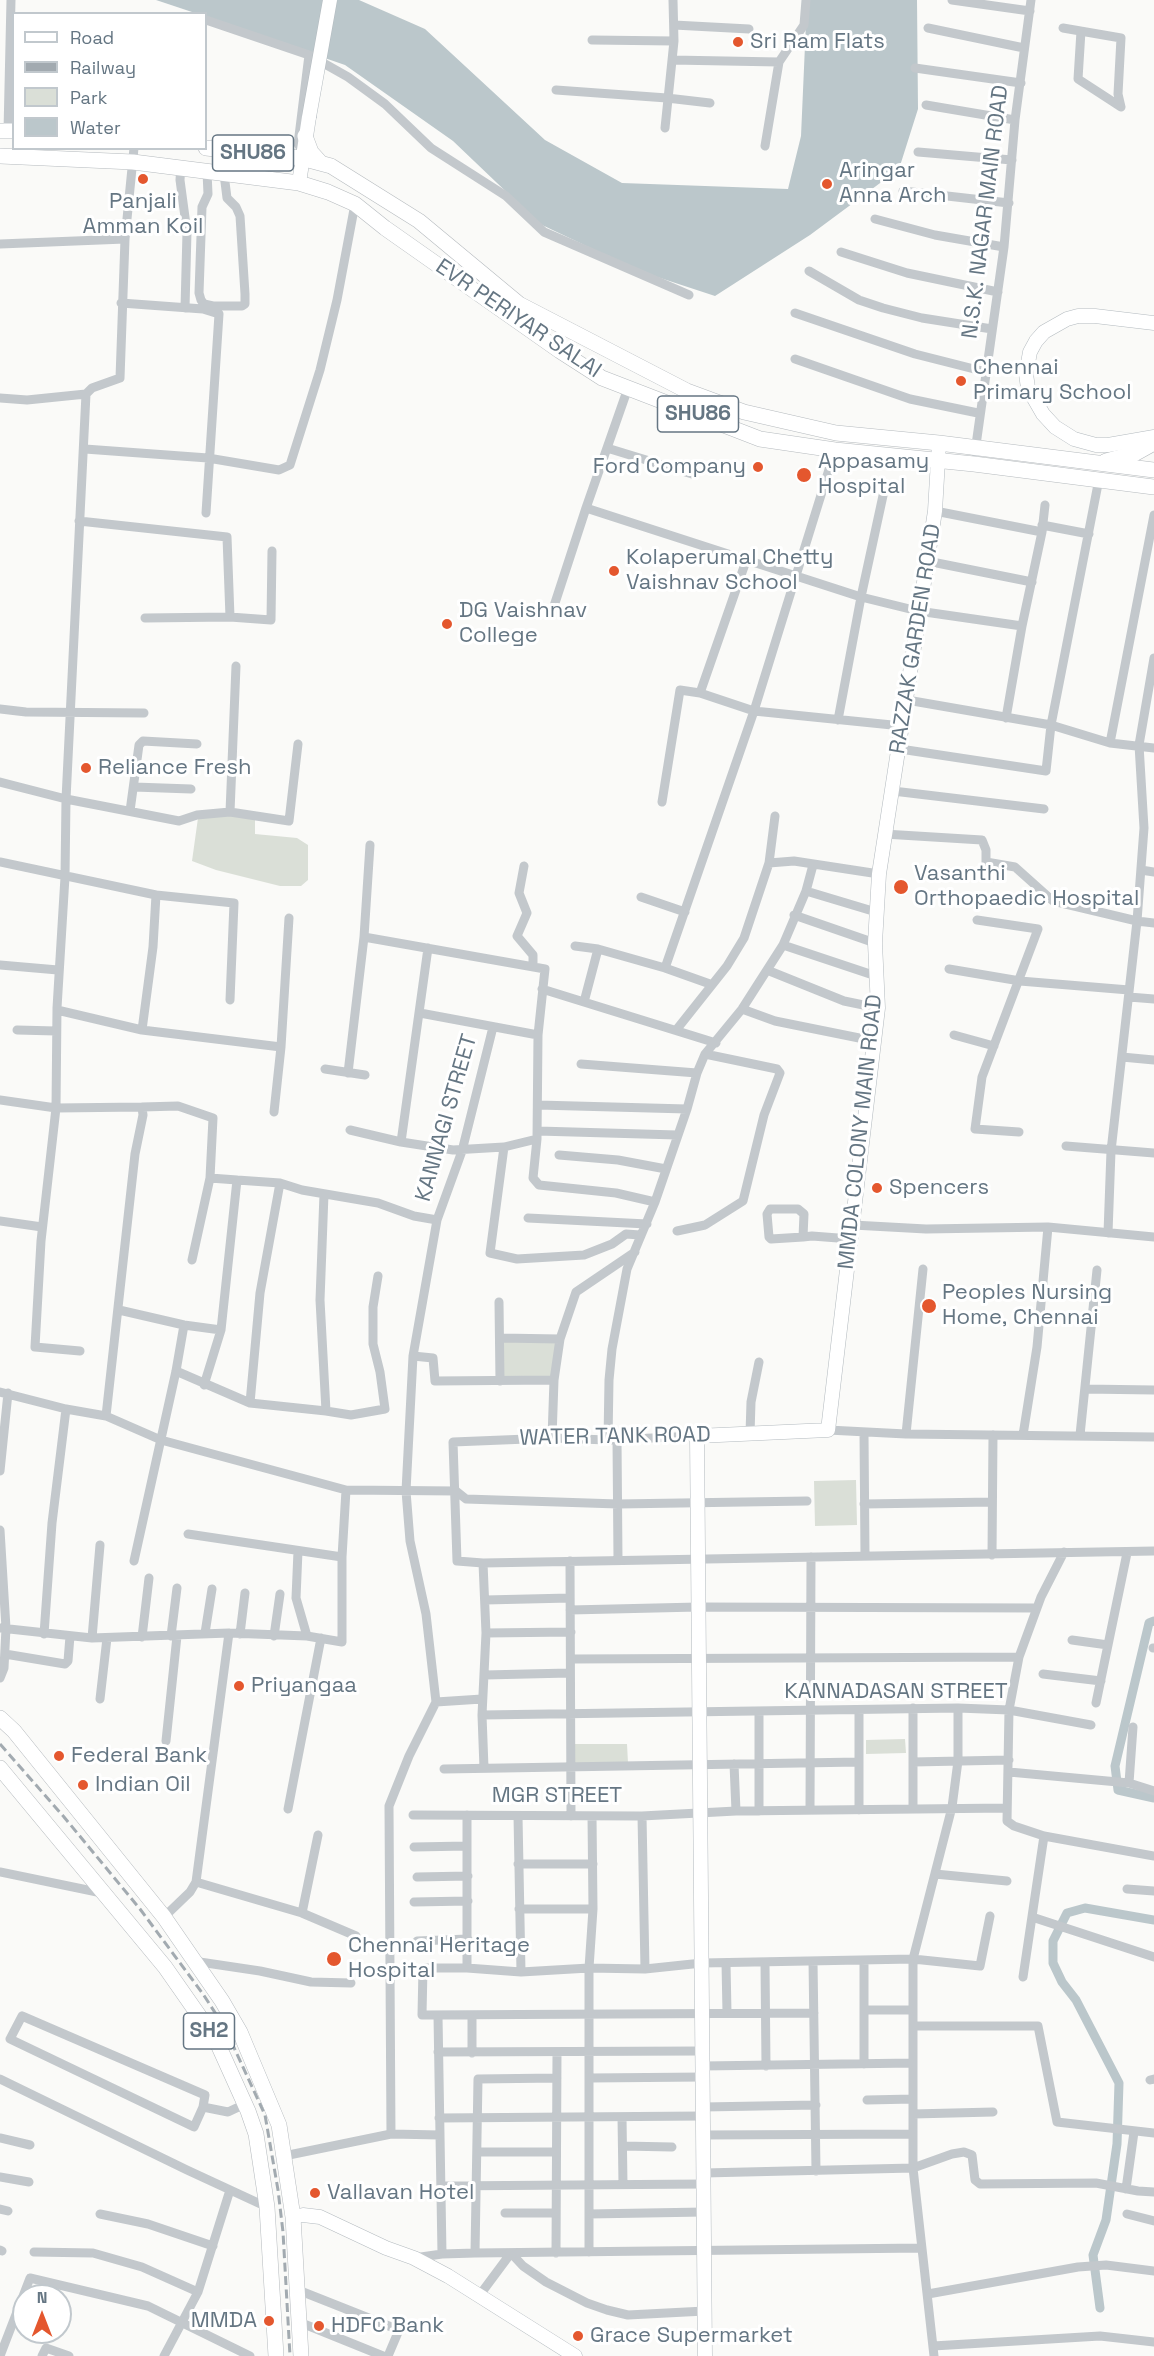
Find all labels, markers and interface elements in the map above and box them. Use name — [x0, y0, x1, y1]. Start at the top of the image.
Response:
legend — [12, 12, 207, 150]
text: Road — [70, 26, 114, 49]
place label: Sri Ram Flats — [750, 29, 885, 55]
marker: Sri Ram Flats — [731, 35, 745, 49]
text: Railway — [70, 56, 136, 79]
street label: N.S.K. NAGAR MAIN ROAD — [957, 84, 1015, 340]
text: Park — [70, 86, 107, 109]
text: Water — [70, 116, 121, 139]
road number: SHU86 — [212, 135, 294, 171]
place label: Aringar Anna Arch — [839, 158, 947, 210]
marker: Panjali Amman Koil — [136, 172, 150, 186]
marker: Aringar Anna Arch — [820, 177, 834, 191]
place label: Panjali Amman Koil — [83, 189, 203, 240]
street label: EVR PERIYAR SALAI — [430, 254, 606, 384]
place label: Chennai Primary School — [973, 355, 1132, 406]
marker: Chennai Primary School — [954, 374, 968, 388]
road number: SHU86 — [658, 396, 738, 432]
place label: Appasamy Hospital — [818, 449, 929, 500]
place label: Ford Company — [593, 454, 746, 480]
marker: Ford Company — [751, 460, 765, 474]
marker: Appasamy Hospital — [795, 466, 813, 484]
street label: RAZZAK GARDEN ROAD — [885, 522, 947, 756]
place label: Kolaperumal Chetty Vaishnav School — [626, 545, 833, 596]
marker: Kolaperumal Chetty Vaishnav School — [607, 564, 621, 578]
place label: DG Vaishnav College — [459, 598, 587, 650]
marker: DG Vaishnav College — [440, 617, 454, 631]
place label: Reliance Fresh — [98, 755, 252, 781]
marker: Reliance Fresh — [79, 761, 93, 775]
place label: Vasanthi Orthopaedic Hospital — [914, 861, 1139, 912]
marker: Vasanthi Orthopaedic Hospital — [892, 878, 910, 896]
street label: MMDA COLONY MAIN ROAD — [833, 993, 889, 1271]
street label: KANNAGI STREET — [410, 1031, 484, 1205]
place label: Spencers — [889, 1175, 989, 1201]
marker: Spencers — [870, 1181, 884, 1195]
place label: Peoples Nursing Home, Chennai — [942, 1280, 1112, 1332]
marker: Peoples Nursing Home, Chennai — [920, 1297, 938, 1315]
street label: WATER TANK ROAD — [519, 1422, 711, 1452]
place label: Priyangaa — [251, 1673, 357, 1699]
marker: Priyangaa — [232, 1679, 246, 1693]
street label: KANNADASAN STREET — [784, 1679, 1008, 1705]
place label: Federal Bank — [71, 1743, 207, 1769]
marker: Federal Bank — [52, 1749, 66, 1763]
place label: Indian Oil — [95, 1772, 191, 1798]
marker: Indian Oil — [76, 1778, 90, 1792]
street label: MGR STREET — [492, 1783, 622, 1809]
place label: Chennai Heritage Hospital — [348, 1933, 530, 1984]
marker: Chennai Heritage Hospital — [325, 1950, 343, 1968]
road number: SH2 — [184, 2013, 234, 2049]
place label: Vallavan Hotel — [327, 2180, 474, 2206]
marker: Vallavan Hotel — [308, 2186, 322, 2200]
north arrow — [12, 2284, 72, 2344]
text: N — [37, 2287, 47, 2308]
place label: MMDA — [191, 2308, 257, 2334]
place label: HDFC Bank — [331, 2313, 444, 2339]
marker: MMDA — [262, 2314, 276, 2328]
marker: HDFC Bank — [312, 2319, 326, 2333]
place label: Grace Supermarket — [590, 2323, 793, 2349]
marker: Grace Supermarket — [571, 2329, 585, 2343]

